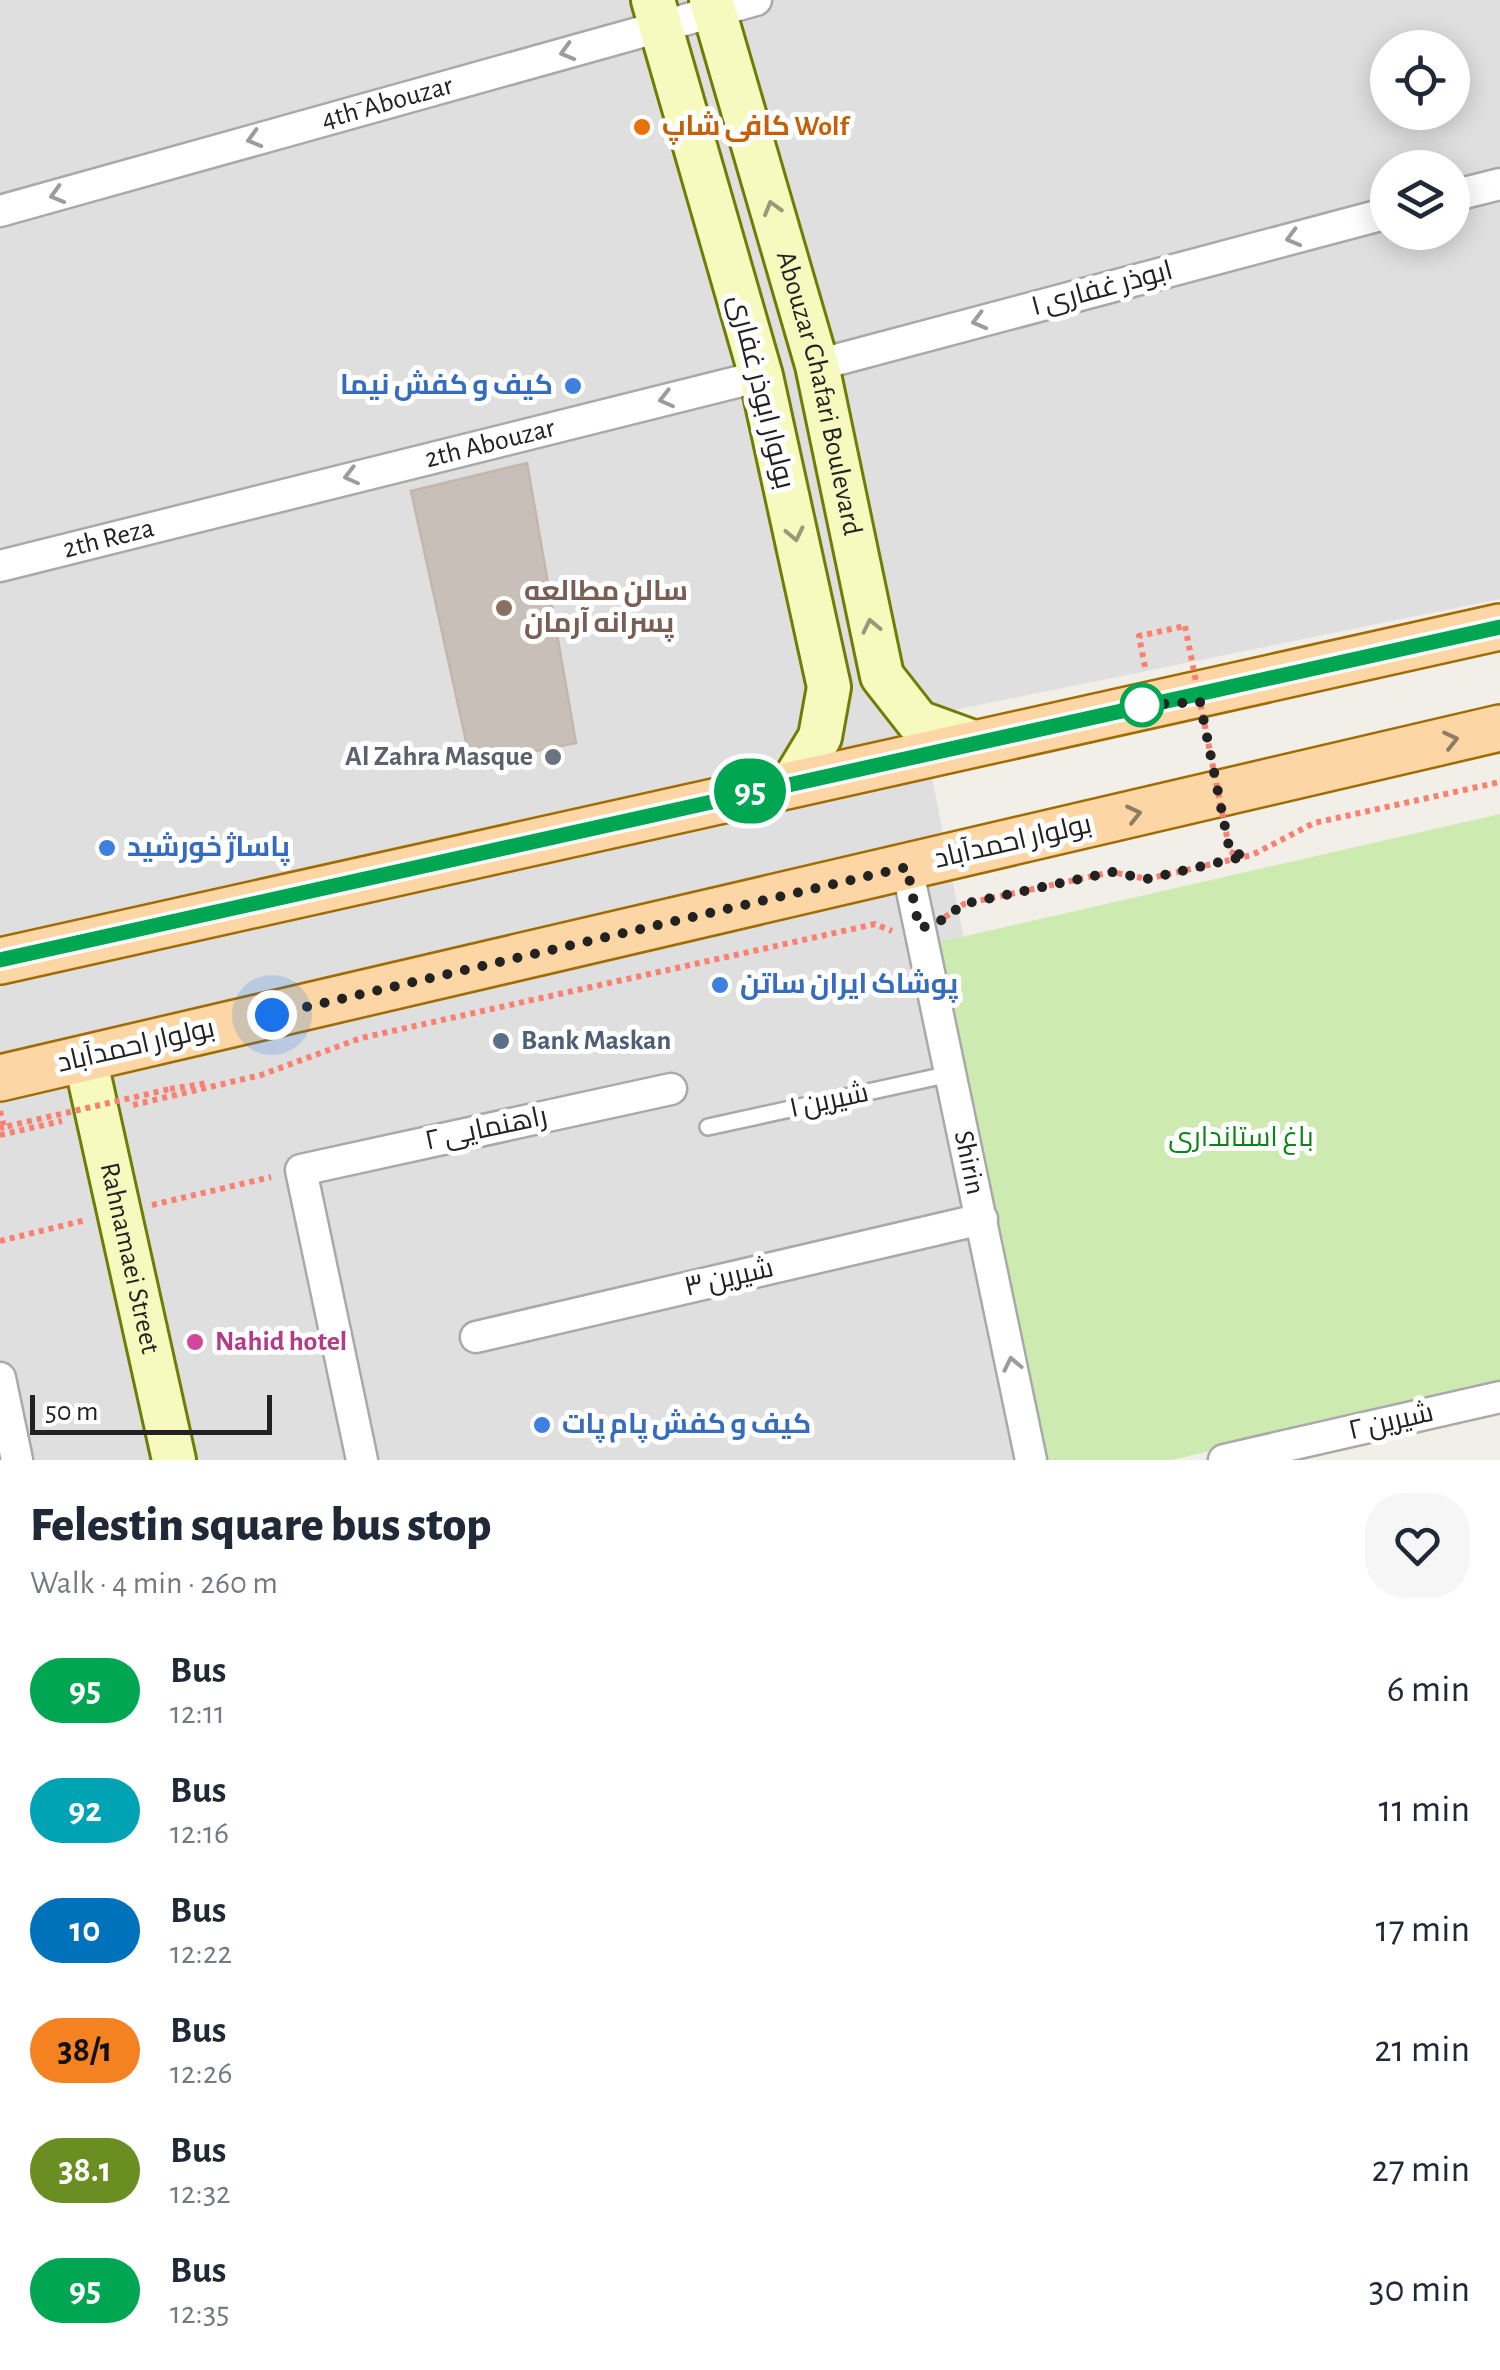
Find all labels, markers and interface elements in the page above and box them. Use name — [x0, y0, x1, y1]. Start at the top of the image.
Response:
map controls — [1370, 30, 1470, 250]
button: locate — [1370, 30, 1470, 130]
one-way arrow — [559, 40, 576, 61]
street label: 4th َAbouzar — [318, 71, 456, 135]
place label: کافی شاپ Wolf — [662, 111, 850, 145]
marker: کافی شاپ Wolf — [631, 116, 653, 138]
one-way arrow — [246, 128, 263, 149]
button: layers — [1370, 150, 1470, 250]
one-way arrow — [50, 183, 67, 204]
one-way arrow — [763, 200, 784, 217]
one-way arrow — [1285, 226, 1302, 247]
street label: Abouzar Ghafari Boulevard — [771, 248, 866, 538]
street label: ابوذر غفاری ۱ — [1028, 257, 1176, 322]
street label: بولوار ابوذر غفاری — [722, 292, 799, 492]
one-way arrow — [971, 310, 988, 331]
place label: کیف و کفش نیما — [340, 370, 553, 401]
marker: کیف و کفش نیما — [562, 375, 584, 397]
one-way arrow — [658, 387, 675, 408]
street label: 2th Abouzar — [422, 414, 558, 473]
one-way arrow — [343, 465, 360, 486]
street label: 2th Reza — [60, 514, 157, 564]
one-way arrow — [784, 525, 805, 542]
place label: سالن مطالعه پسرانه آرمان — [524, 578, 688, 642]
marker: سالن مطالعه پسرانه آرمان — [493, 597, 515, 619]
one-way arrow — [862, 618, 883, 635]
unlabelled marker — [1121, 684, 1163, 726]
one-way arrow — [1442, 731, 1459, 752]
place label: Al Zahra Masque — [345, 743, 533, 771]
marker: Al Zahra Masque — [542, 746, 564, 768]
line badge: 95 — [705, 758, 795, 824]
text: 95 — [734, 774, 766, 809]
one-way arrow — [1125, 805, 1142, 826]
street label: بولوار احمدآباد — [931, 807, 1094, 874]
place label: پاساژ خورشید — [127, 832, 290, 866]
marker: پاساژ خورشید — [96, 837, 118, 859]
place label: پوشاک ایران ساتن — [740, 969, 958, 1003]
marker: پوشاک ایران ساتن — [709, 974, 731, 996]
your location — [247, 990, 297, 1040]
street label: بولوار احمدآباد — [54, 1011, 217, 1078]
place label: Bank Maskan — [521, 1027, 671, 1055]
marker: Bank Maskan — [490, 1030, 512, 1052]
street label: شیرین ۱ — [787, 1078, 871, 1124]
street label: راهنمایی ۲ — [422, 1102, 550, 1157]
park label: باغ استانداری — [1168, 1124, 1314, 1155]
street label: Shirin — [949, 1128, 989, 1197]
street label: Rahnamaei Street — [95, 1160, 164, 1356]
street label: شیرین ۳ — [682, 1253, 776, 1303]
place label: Nahid hotel — [215, 1328, 347, 1356]
marker: Nahid hotel — [184, 1331, 206, 1353]
one-way arrow — [1002, 1356, 1023, 1373]
scale bar — [30, 1390, 272, 1434]
text: 50 m — [45, 1398, 99, 1426]
street label: شیرین ۲ — [1346, 1398, 1436, 1446]
place label: کیف و کفش پام پات — [562, 1409, 811, 1443]
marker: کیف و کفش پام پات — [531, 1414, 553, 1436]
button: heart — [1365, 1493, 1470, 1598]
text: Felestin square bus stop — [30, 1502, 491, 1550]
text: Walk · 4 min · 260 m — [30, 1567, 278, 1599]
text: Bus — [170, 1652, 226, 1690]
text: 6 min — [1387, 1671, 1470, 1709]
text: 95 — [69, 1673, 101, 1708]
text: 12:11 — [170, 1697, 225, 1729]
text: Bus — [170, 1772, 226, 1810]
text: 11 min — [1378, 1791, 1470, 1829]
text: 92 — [68, 1793, 102, 1828]
text: 12:16 — [170, 1817, 229, 1849]
text: Bus — [170, 1892, 226, 1930]
text: 17 min — [1376, 1911, 1470, 1949]
text: 10 — [70, 1913, 100, 1948]
text: 12:22 — [170, 1937, 232, 1969]
text: Bus — [170, 2012, 226, 2050]
text: 21 min — [1374, 2031, 1470, 2069]
text: 38/1 — [58, 2033, 112, 2068]
text: 12:26 — [170, 2057, 233, 2089]
text: Bus — [170, 2132, 226, 2170]
text: 27 min — [1371, 2151, 1470, 2189]
text: 38.1 — [59, 2153, 111, 2188]
text: 12:32 — [170, 2177, 231, 2209]
text: Bus — [170, 2252, 226, 2290]
text: 30 min — [1369, 2271, 1470, 2309]
text: 95 — [69, 2273, 101, 2308]
text: 12:35 — [170, 2297, 229, 2329]

